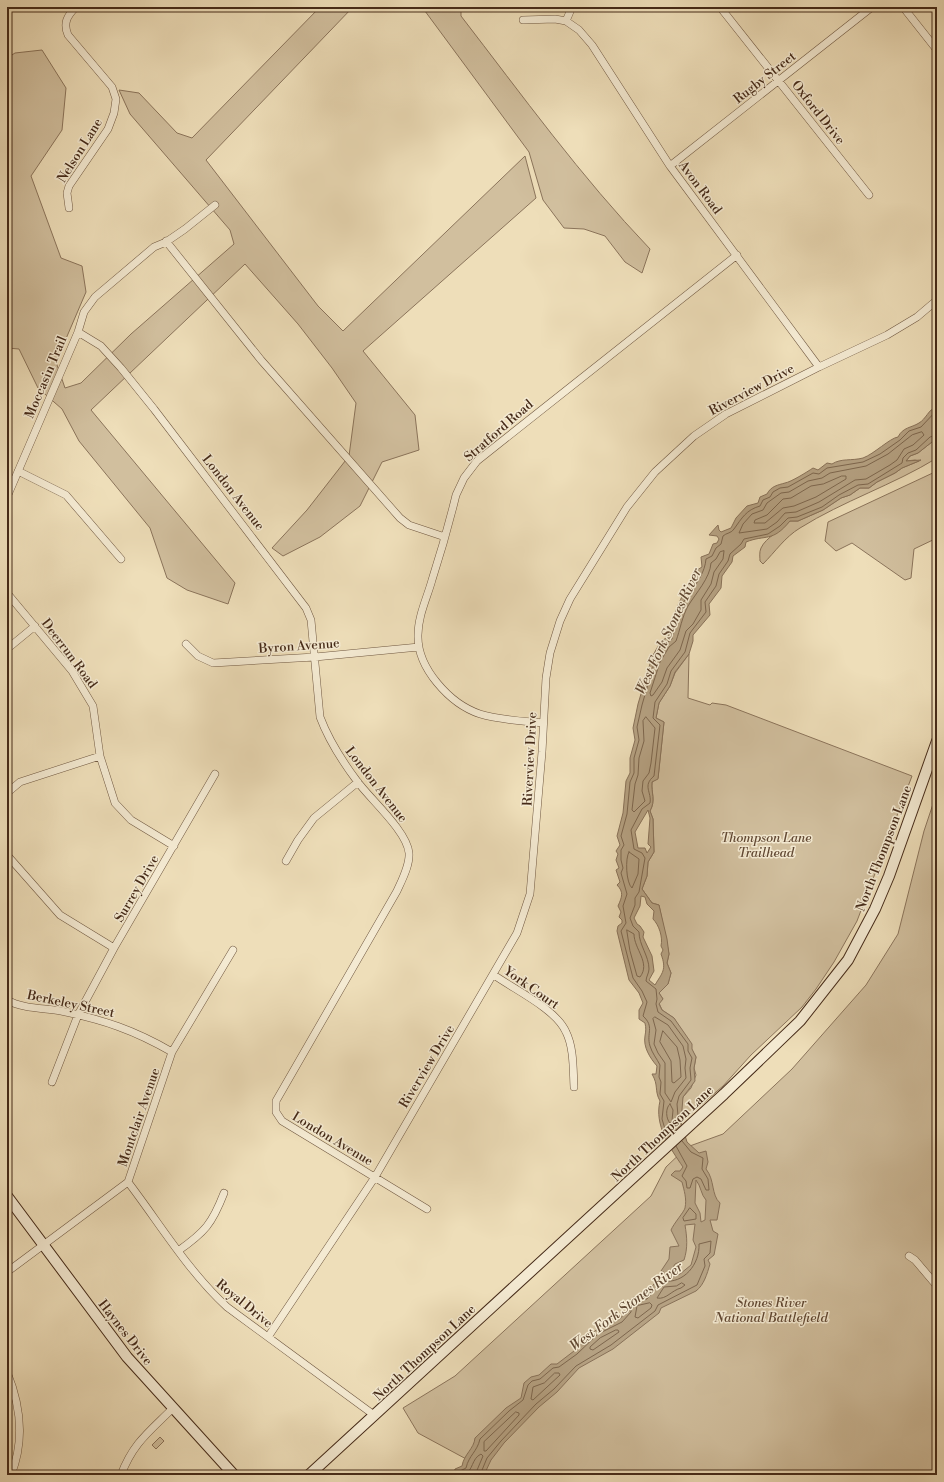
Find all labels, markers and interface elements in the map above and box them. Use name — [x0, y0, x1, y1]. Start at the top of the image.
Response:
street label: Rugby Street — [730, 48, 799, 107]
street label: Oxford Drive — [788, 77, 849, 148]
street label: Nelson Lane — [54, 115, 106, 186]
street label: Avon Road — [674, 157, 726, 218]
street label: Moccasin Trail — [21, 334, 70, 421]
street label: Riverview Drive — [706, 360, 797, 419]
street label: Stratford Road — [461, 396, 537, 465]
street label: London Avenue — [199, 452, 268, 534]
water label: West Fork Stones River — [632, 564, 707, 698]
street label: Deerrun Road — [38, 616, 101, 692]
street label: Byron Avenue — [257, 635, 341, 657]
street label: Riverview Drive — [520, 711, 540, 807]
street label: London Avenue — [342, 744, 411, 826]
street label: North Thompson Lane — [853, 783, 916, 914]
park label: Thompson Lane Trailhead — [721, 830, 811, 861]
street label: Surrey Drive — [111, 852, 163, 925]
street label: York Court — [500, 962, 563, 1013]
street label: Berkeley Street — [25, 987, 116, 1021]
street label: Riverview Drive — [396, 1022, 458, 1111]
street label: Montclair Avenue — [115, 1065, 163, 1169]
street label: North Thompson Lane — [608, 1082, 717, 1185]
street label: London Avenue — [289, 1108, 376, 1170]
water label: West Fork Stones River — [566, 1258, 688, 1355]
street label: Royal Drive — [213, 1276, 276, 1332]
park label: Stones River National Battlefield — [713, 1295, 828, 1326]
street label: Haynes Drive — [95, 1297, 156, 1369]
street label: North Thompson Lane — [370, 1301, 479, 1404]

